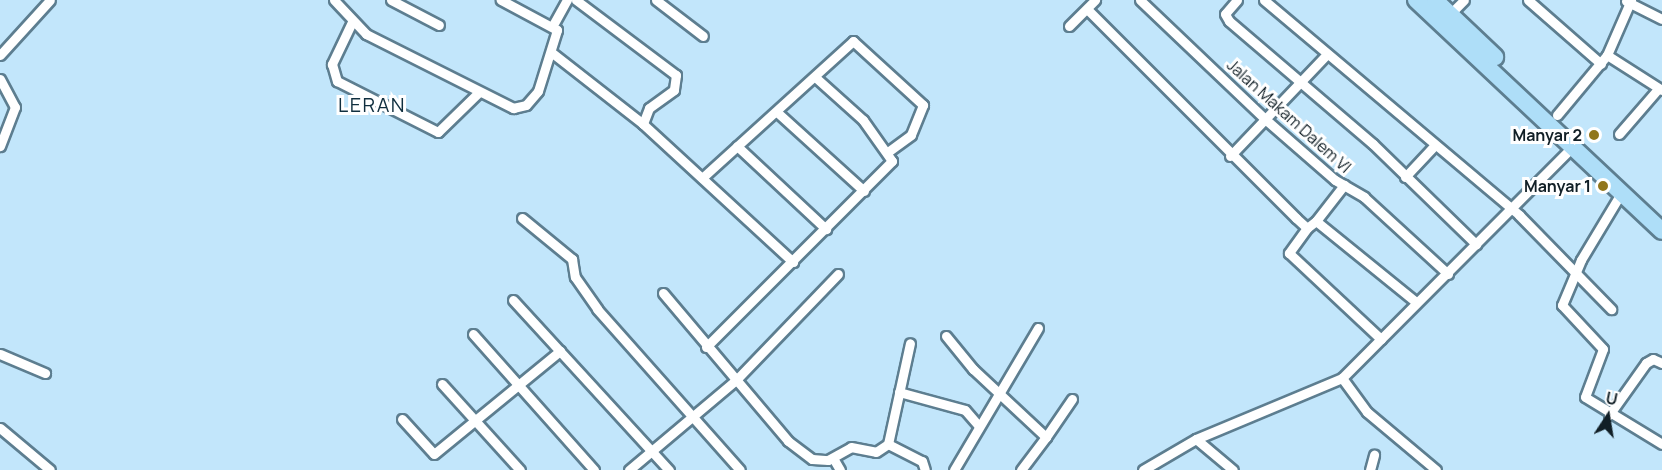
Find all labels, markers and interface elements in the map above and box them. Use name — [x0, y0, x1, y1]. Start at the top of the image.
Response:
street label: Jalan Makam Dalem VI — [1223, 55, 1355, 177]
district label: LERAN — [338, 92, 406, 116]
place label: Manyar 2 — [1512, 125, 1582, 145]
marker: Manyar 2 — [1587, 128, 1601, 142]
place label: Manyar 1 — [1524, 176, 1591, 196]
marker: Manyar 1 — [1596, 179, 1610, 193]
north arrow — [1578, 386, 1638, 446]
text: U — [1604, 386, 1620, 410]

